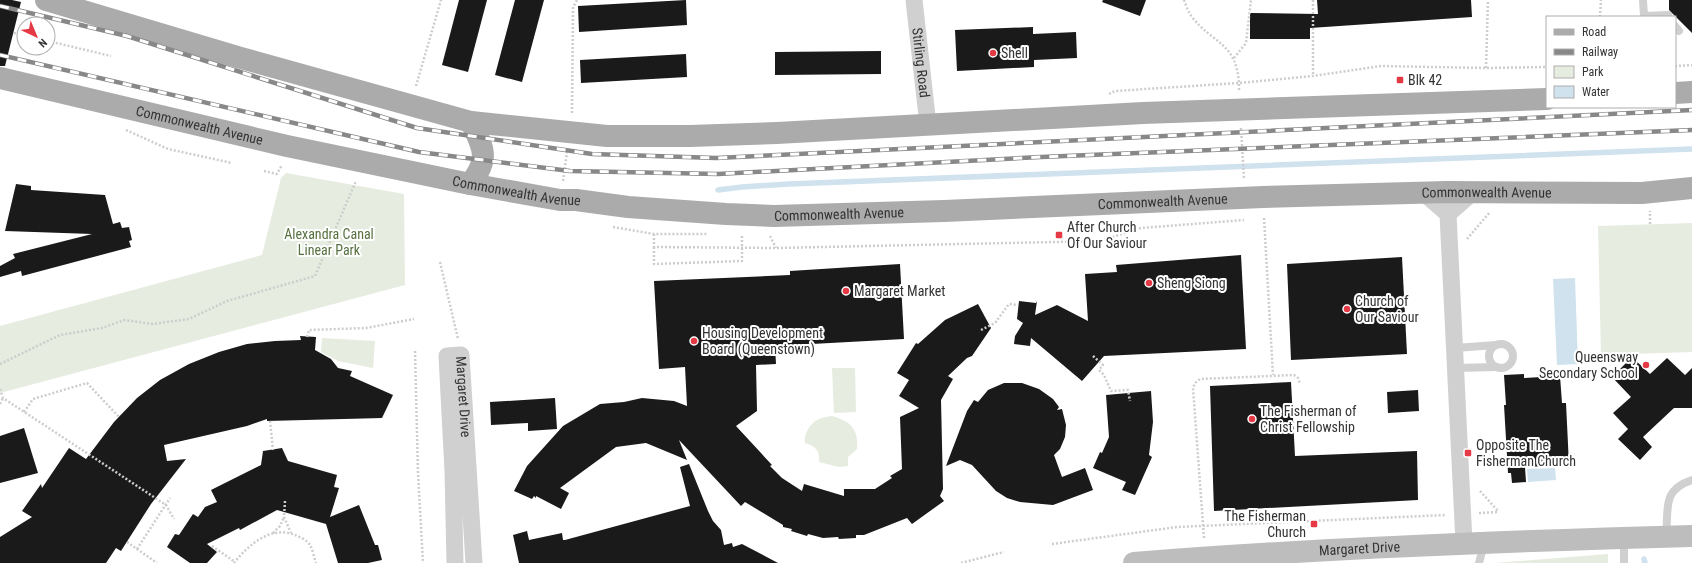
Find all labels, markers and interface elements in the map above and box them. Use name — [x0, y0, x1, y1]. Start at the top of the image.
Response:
north arrow — [16, 16, 56, 56]
legend — [1546, 16, 1676, 108]
text: Road — [1582, 25, 1606, 39]
street label: Stirling Road — [909, 27, 933, 98]
text: N — [35, 36, 50, 50]
place label: Shell — [1001, 45, 1028, 61]
text: Railway — [1582, 45, 1618, 59]
marker: Shell — [988, 48, 998, 58]
text: Park — [1582, 65, 1604, 79]
place label: Blk 42 — [1408, 72, 1442, 88]
marker: Blk 42 — [1395, 75, 1405, 85]
text: Water — [1582, 85, 1610, 99]
street label: Commonwealth Avenue — [134, 102, 265, 148]
street label: Commonwealth Avenue — [451, 173, 582, 209]
street label: Commonwealth Avenue — [1421, 184, 1552, 201]
street label: Commonwealth Avenue — [1097, 191, 1228, 212]
street label: Commonwealth Avenue — [774, 204, 905, 224]
place label: After Church Of Our Saviour — [1067, 219, 1147, 251]
park label: Alexandra Canal Linear Park — [284, 226, 374, 258]
marker: After Church Of Our Saviour — [1054, 230, 1064, 240]
place label: Sheng Siong — [1157, 275, 1226, 291]
marker: Sheng Siong — [1144, 278, 1154, 288]
place label: Margaret Market — [854, 283, 946, 299]
marker: Margaret Market — [841, 286, 851, 296]
place label: Church of Our Saviour — [1355, 293, 1419, 325]
marker: Church of Our Saviour — [1342, 304, 1352, 314]
place label: Housing Development Board (Queenstown) — [702, 325, 823, 358]
marker: Housing Development Board (Queenstown) — [689, 336, 699, 346]
place label: Queensway Secondary School — [1539, 349, 1638, 381]
street label: Margaret Drive — [453, 356, 474, 438]
marker: Queensway Secondary School — [1641, 360, 1651, 370]
place label: The Fisherman of Christ Fellowship — [1260, 403, 1357, 435]
marker: The Fisherman of Christ Fellowship — [1247, 414, 1257, 424]
place label: Opposite The Fisherman Church — [1476, 437, 1576, 469]
marker: Opposite The Fisherman Church — [1463, 448, 1473, 458]
place label: The Fisherman Church — [1224, 508, 1306, 540]
marker: The Fisherman Church — [1309, 519, 1319, 529]
street label: Margaret Drive — [1319, 538, 1401, 558]

